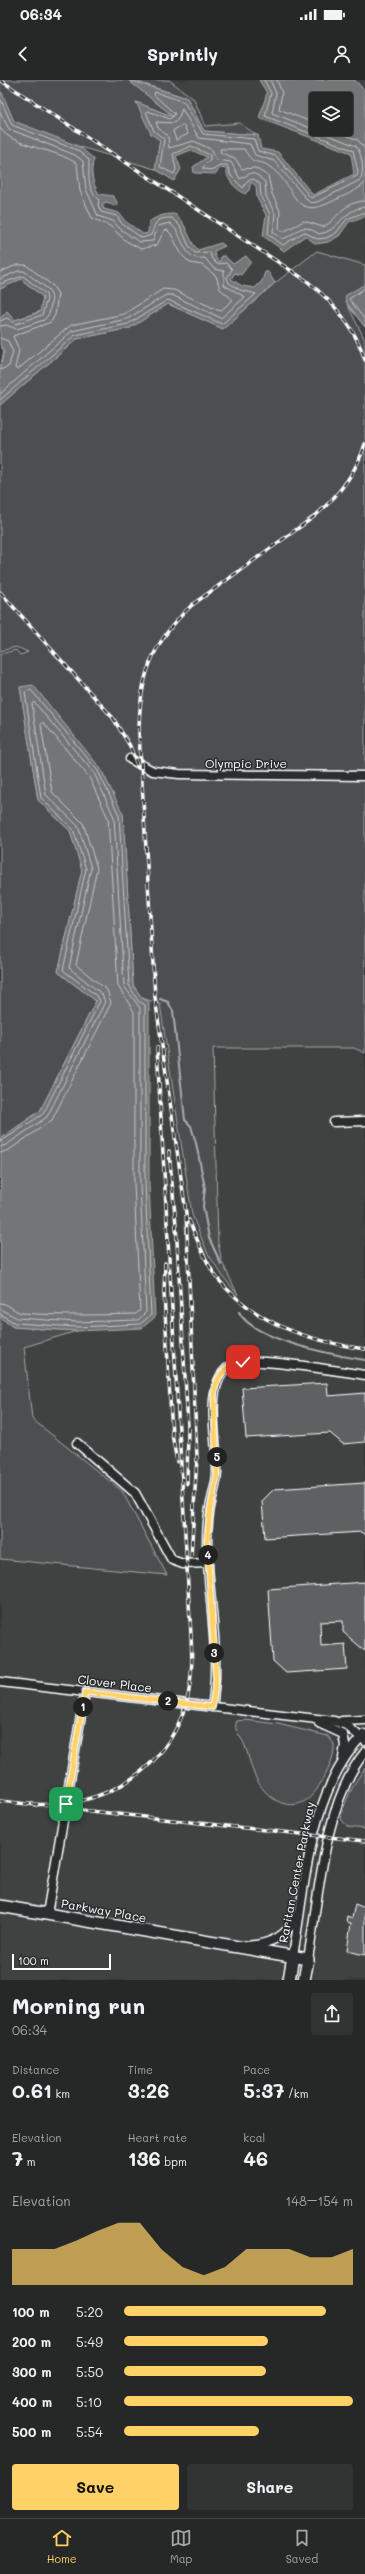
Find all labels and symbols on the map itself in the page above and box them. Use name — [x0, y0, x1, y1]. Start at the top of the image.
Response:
street label: Olympic Drive — [205, 755, 287, 771]
pin — [226, 1345, 260, 1379]
pin: 5 — [207, 1447, 227, 1467]
pin: 4 — [198, 1545, 218, 1565]
pin: 3 — [204, 1643, 224, 1663]
street label: Clover Place — [77, 1671, 153, 1695]
pin: 2 — [158, 1691, 178, 1711]
pin: 1 — [73, 1697, 93, 1717]
pin — [49, 1787, 83, 1821]
street label: Raritan Center Parkway — [274, 1800, 318, 1944]
street label: Parkway Place — [60, 1895, 148, 1925]
scale bar — [12, 1952, 111, 1971]

